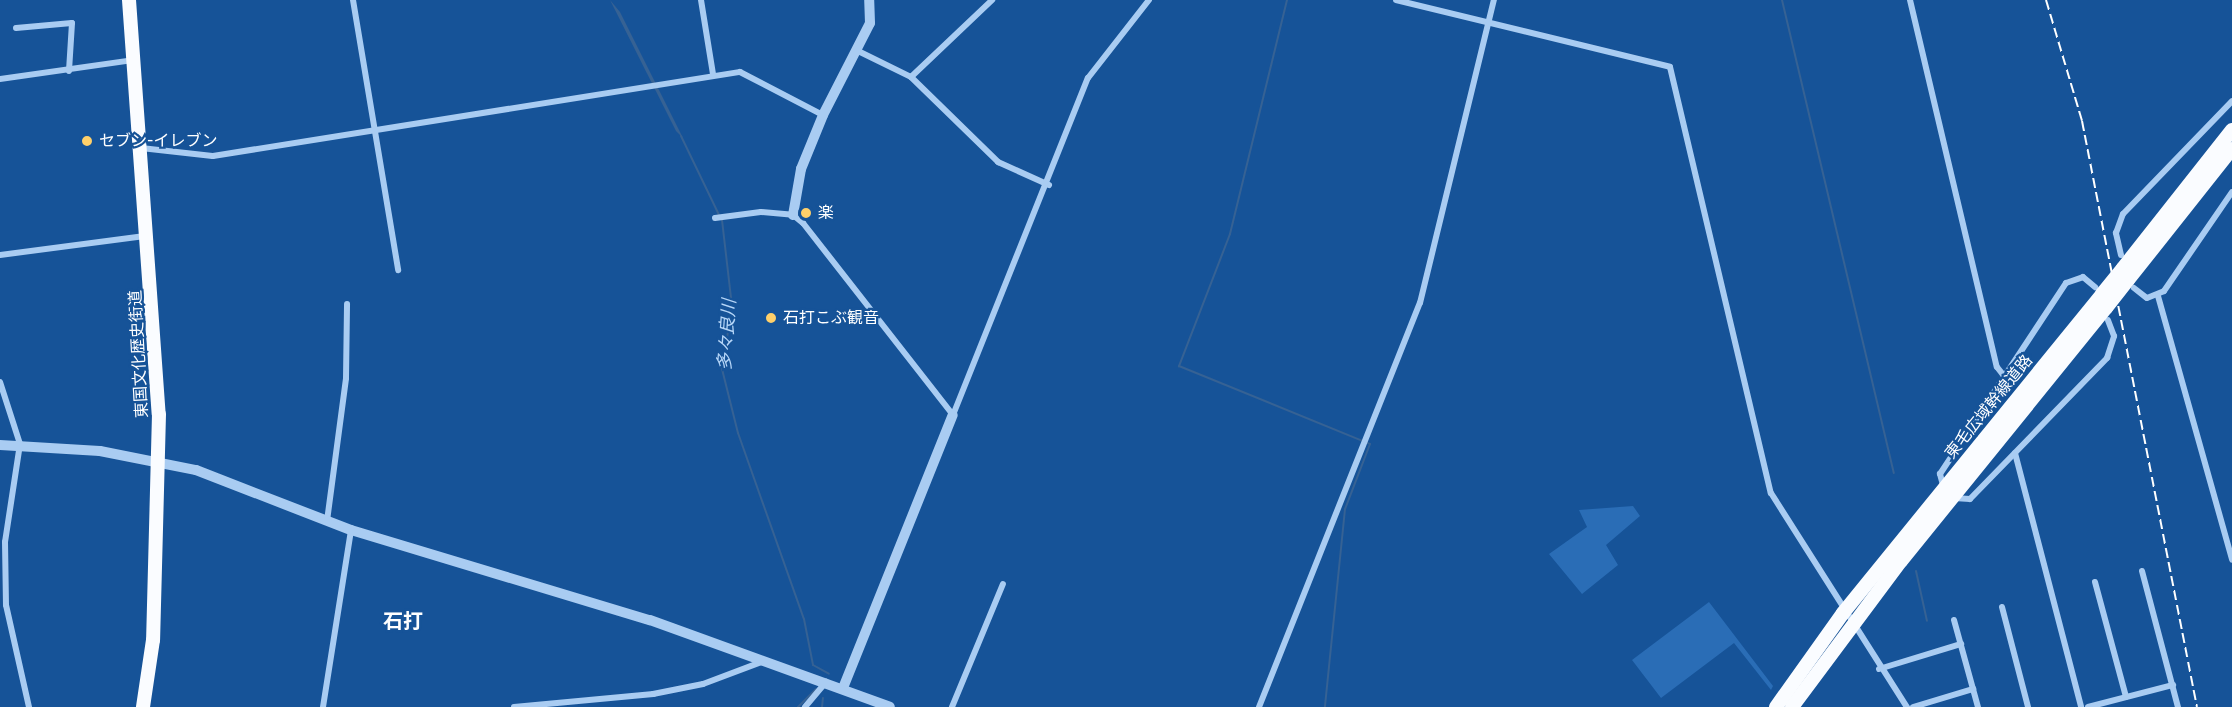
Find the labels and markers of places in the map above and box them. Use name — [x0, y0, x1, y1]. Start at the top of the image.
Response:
place label: セブン-イレブン — [99, 131, 217, 151]
marker: セブン-イレブン — [80, 134, 94, 148]
place label: 楽 — [818, 203, 834, 223]
marker: 楽 — [799, 206, 813, 220]
place label: 石打こぶ観音 — [783, 308, 879, 328]
marker: 石打こぶ観音 — [764, 311, 778, 325]

